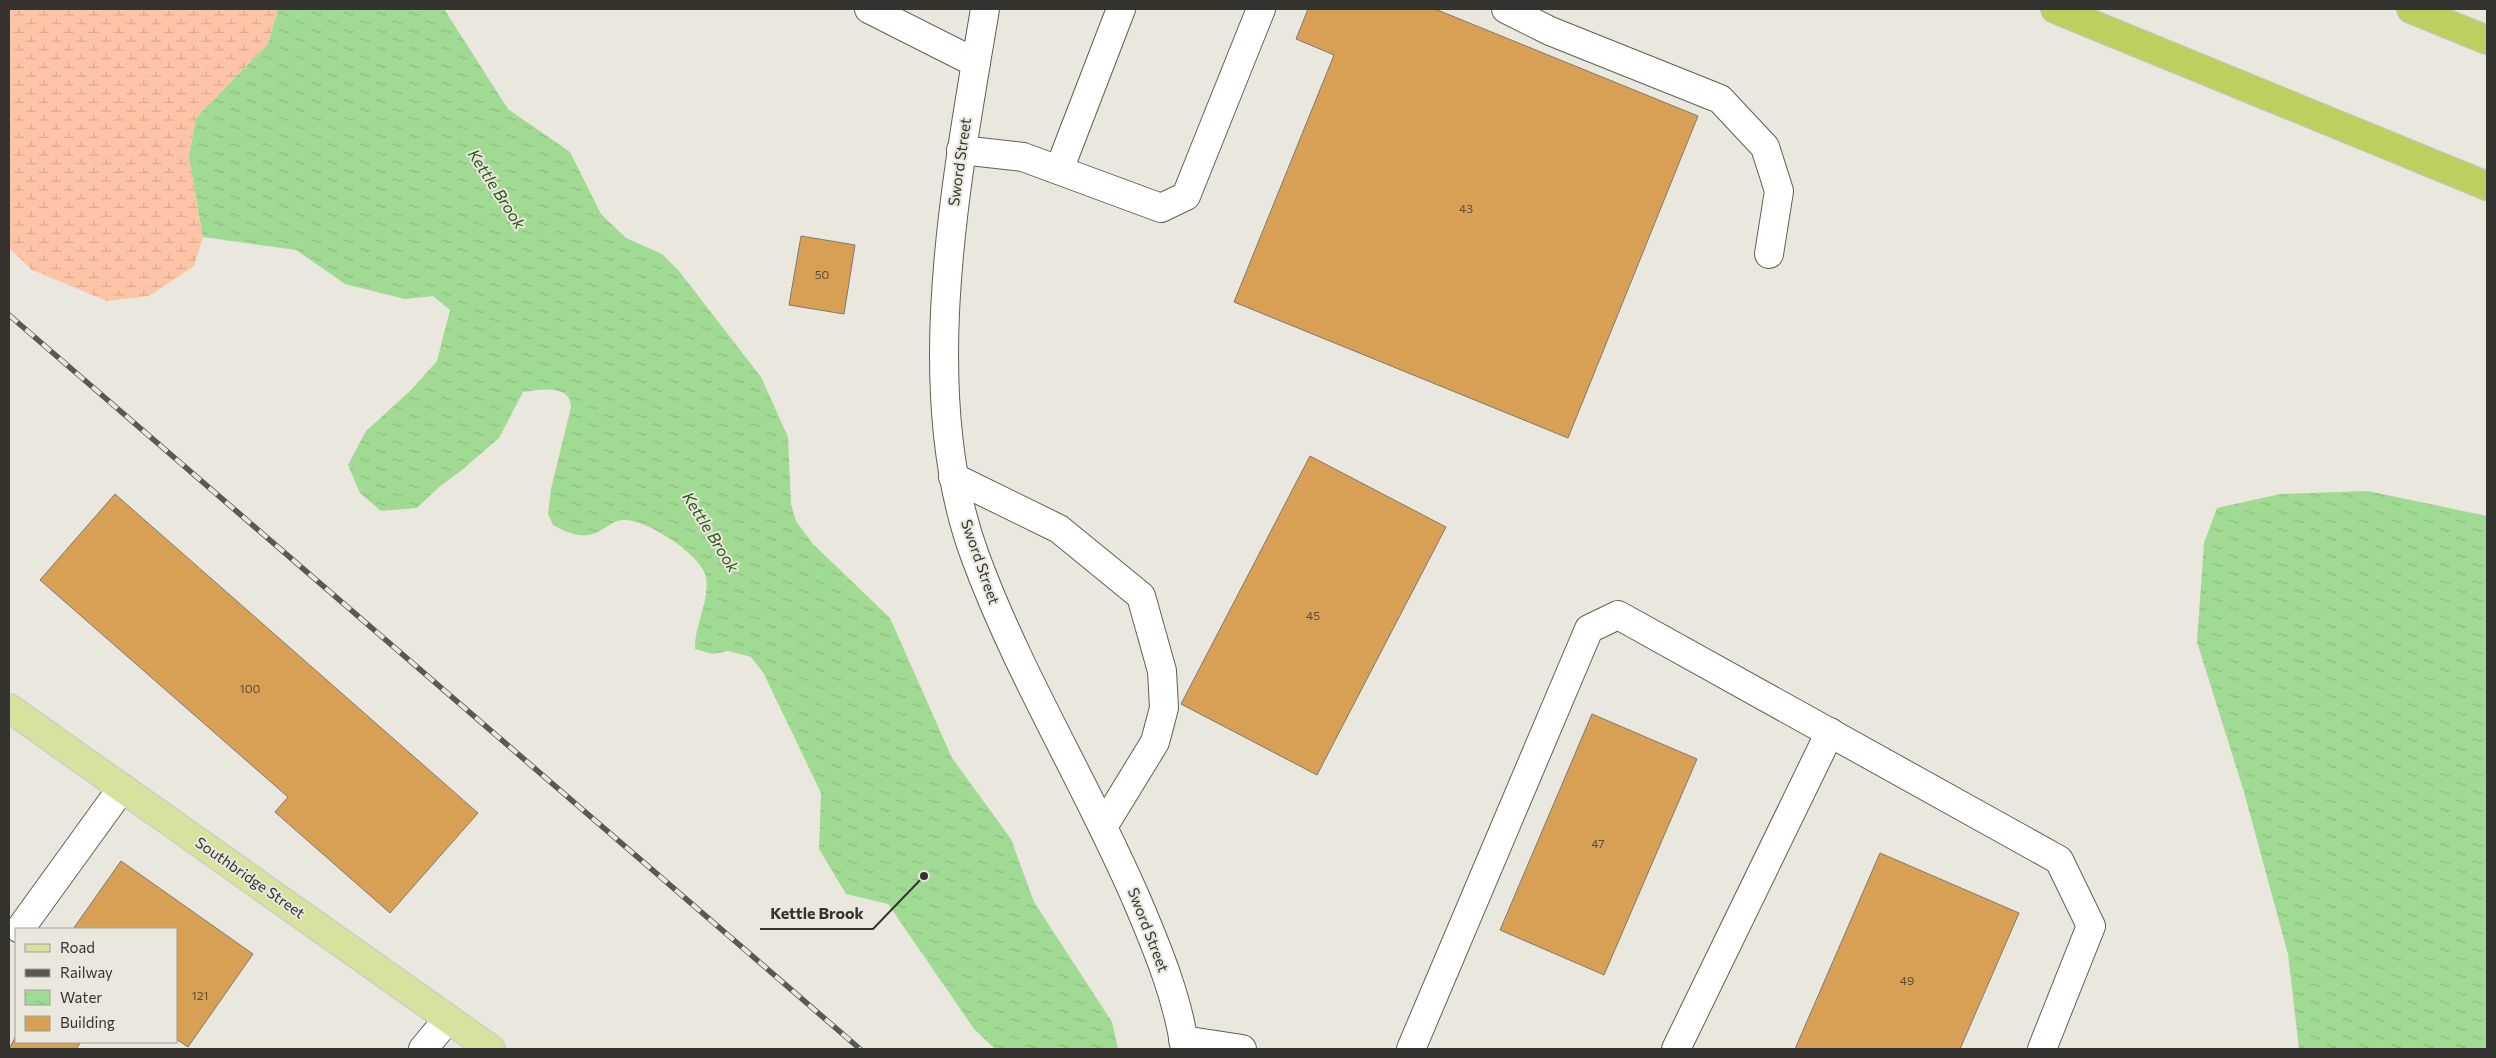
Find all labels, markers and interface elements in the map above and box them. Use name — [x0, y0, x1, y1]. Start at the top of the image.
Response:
street label: Sword Street — [944, 117, 974, 207]
water label: Kettle Brook — [465, 145, 530, 232]
house number: 43 — [1459, 201, 1473, 215]
house number: 50 — [815, 267, 830, 281]
water label: Kettle Brook — [679, 488, 744, 576]
street label: Sword Street — [958, 517, 1004, 607]
house number: 45 — [1306, 608, 1320, 622]
house number: 100 — [240, 681, 261, 695]
street label: Southbridge Street — [192, 833, 309, 922]
house number: 47 — [1591, 836, 1605, 850]
street label: Sword Street — [1125, 885, 1173, 974]
callout: Kettle Brook — [760, 898, 873, 929]
text: Kettle Brook — [770, 903, 865, 922]
legend — [15, 928, 178, 1043]
text: Road — [60, 938, 95, 956]
text: Railway — [60, 963, 113, 981]
house number: 49 — [1900, 973, 1914, 987]
text: Water — [60, 988, 102, 1006]
house number: 121 — [192, 988, 208, 1002]
text: Building — [60, 1013, 115, 1031]

